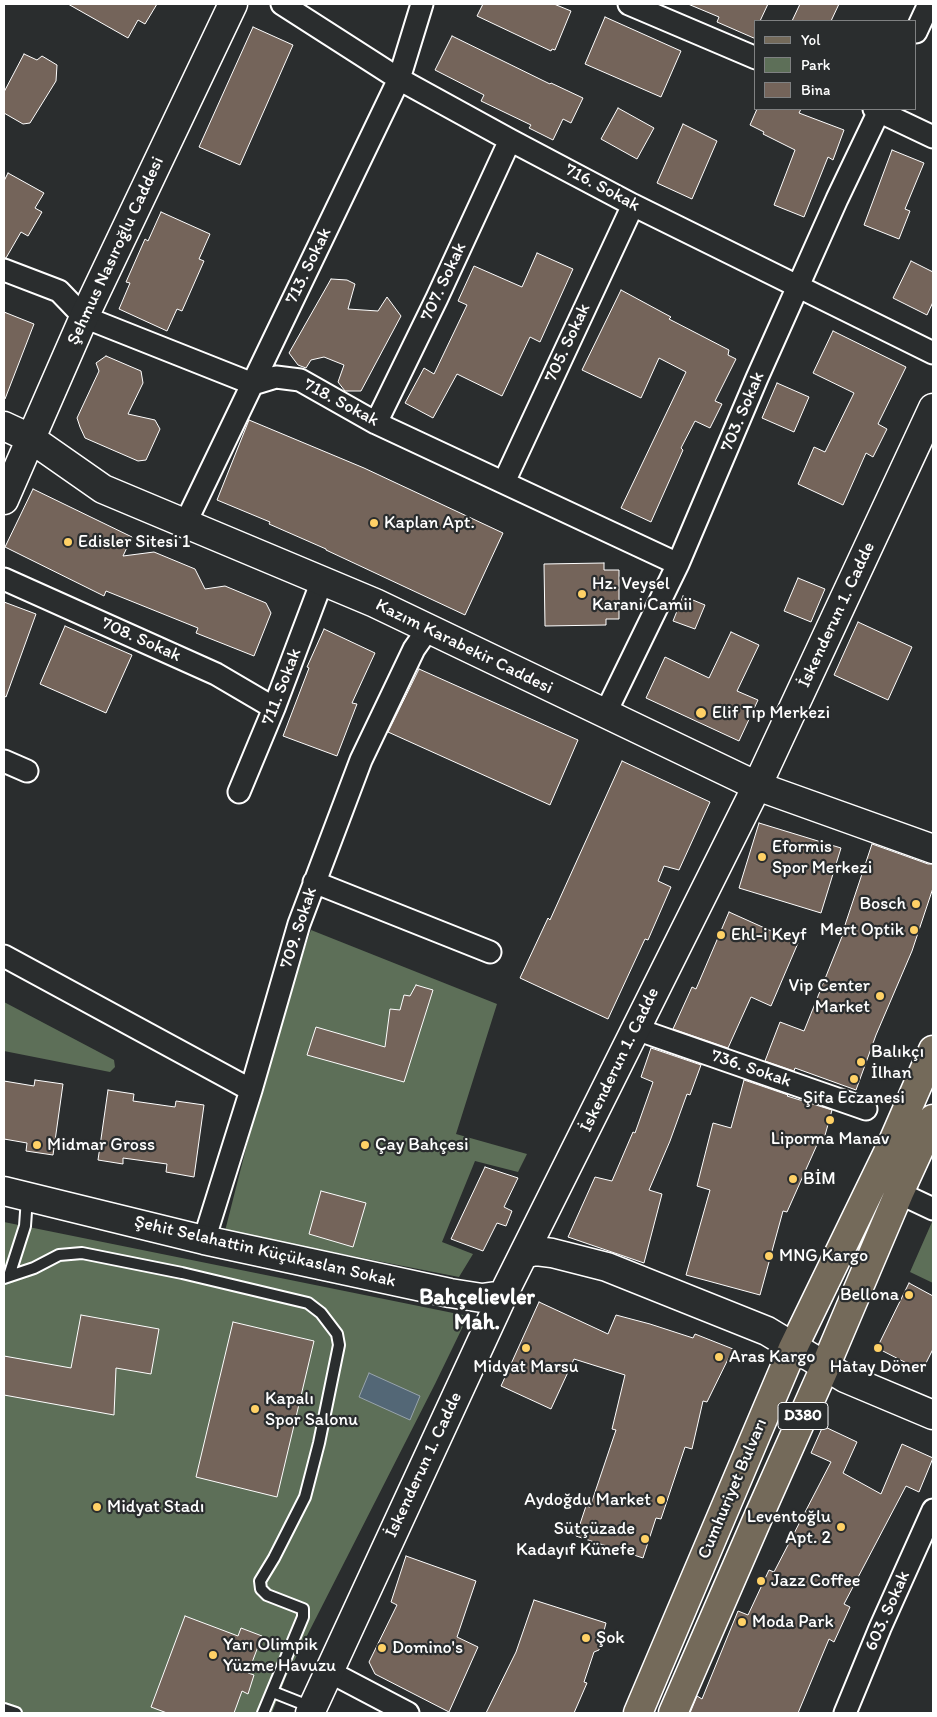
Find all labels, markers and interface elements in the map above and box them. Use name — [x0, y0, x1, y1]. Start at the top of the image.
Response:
legend — [754, 20, 917, 110]
text: Yol — [801, 31, 820, 49]
text: Park — [801, 56, 831, 74]
text: Bina — [801, 81, 830, 99]
street label: Şehmus Nasıroğlu Caddesi — [63, 153, 169, 349]
street label: 716. Sokak — [561, 159, 643, 217]
street label: 713. Sokak — [281, 224, 337, 308]
street label: 707. Sokak — [416, 239, 472, 325]
street label: 705. Sokak — [540, 300, 596, 386]
street label: 703. Sokak — [716, 369, 770, 455]
street label: 718. Sokak — [300, 374, 382, 432]
place label: Kaplan Apt. — [384, 512, 475, 534]
marker: Kaplan Apt. — [368, 517, 380, 529]
place label: Edisler Sitesi 1 — [78, 531, 190, 553]
marker: Edisler Sitesi 1 — [62, 536, 74, 548]
street label: İskenderun 1. Cadde — [794, 539, 880, 691]
place label: Hz. Veysel Karani Camii — [592, 573, 692, 616]
marker: Hz. Veysel Karani Camii — [576, 588, 588, 600]
street label: Kazım Karabekir Caddesi — [372, 595, 556, 699]
street label: 708. Sokak — [98, 613, 184, 667]
street label: 711. Sokak — [257, 645, 307, 729]
place label: Elif Tıp Merkezi — [712, 702, 830, 724]
marker: Elif Tıp Merkezi — [694, 706, 708, 720]
place label: Eformis Spor Merkezi — [772, 836, 872, 879]
marker: Eformis Spor Merkezi — [756, 851, 768, 863]
street label: 709. Sokak — [276, 884, 322, 972]
place label: Bosch — [859, 893, 906, 915]
marker: Bosch — [910, 898, 922, 910]
place label: Mert Optik — [820, 919, 904, 941]
place label: Ehl-i Keyf — [731, 924, 807, 946]
marker: Mert Optik — [908, 924, 920, 936]
marker: Ehl-i Keyf — [715, 929, 727, 941]
place label: Vip Center Market — [788, 975, 870, 1018]
street label: İskenderun 1. Cadde — [576, 984, 664, 1136]
marker: Vip Center Market — [874, 990, 886, 1002]
place label: Balıkçı İlhan — [871, 1041, 924, 1084]
street label: 736. Sokak — [708, 1045, 794, 1093]
marker: Balıkçı İlhan — [855, 1056, 867, 1068]
marker: Şifa Eczanesi — [848, 1073, 860, 1085]
place label: Şifa Eczanesi — [803, 1087, 905, 1109]
marker: Liporma Manav — [824, 1114, 836, 1126]
place label: Liporma Manav — [771, 1128, 889, 1150]
place label: Midmar Gross — [47, 1134, 155, 1156]
place label: Çay Bahçesi — [375, 1134, 469, 1156]
marker: Midmar Gross — [31, 1139, 43, 1151]
marker: Çay Bahçesi — [359, 1139, 371, 1151]
place label: BİM — [803, 1168, 836, 1190]
marker: BİM — [787, 1173, 799, 1185]
street label: Şehit Selahattin Küçükaslan Sokak — [132, 1211, 398, 1293]
place label: MNG Kargo — [779, 1245, 868, 1267]
marker: MNG Kargo — [763, 1250, 775, 1262]
place label: Bellona — [840, 1284, 899, 1306]
district label: Bahçelievler Mah. — [419, 1285, 535, 1336]
marker: Bellona — [903, 1289, 915, 1301]
marker: Midyat Marsu — [520, 1342, 532, 1354]
marker: Hatay Döner — [872, 1342, 884, 1354]
place label: Aras Kargo — [729, 1346, 815, 1368]
marker: Aras Kargo — [713, 1351, 725, 1363]
place label: Midyat Marsu — [473, 1356, 579, 1378]
place label: Hatay Döner — [830, 1356, 926, 1378]
place label: Kapalı Spor Salonu — [265, 1388, 358, 1430]
street label: İskenderun 1. Cadde — [381, 1389, 467, 1541]
road number: D380 — [778, 1402, 828, 1430]
marker: Kapalı Spor Salonu — [249, 1403, 261, 1415]
street label: Cumhuriyet Bulvarı — [694, 1415, 772, 1563]
place label: Aydoğdu Market — [524, 1489, 651, 1511]
marker: Aydoğdu Market — [655, 1494, 667, 1506]
place label: Midyat Stadı — [107, 1496, 204, 1518]
marker: Midyat Stadı — [91, 1501, 103, 1513]
place label: Leventoğlu Apt. 2 — [747, 1506, 831, 1548]
place label: Sütçüzade Kadayıf Künefe — [516, 1518, 635, 1560]
marker: Leventoğlu Apt. 2 — [835, 1521, 847, 1533]
marker: Sütçüzade Kadayıf Künefe — [639, 1533, 651, 1545]
street label: 603. Sokak — [861, 1568, 915, 1654]
place label: Jazz Coffee — [771, 1570, 860, 1592]
marker: Jazz Coffee — [755, 1575, 767, 1587]
place label: Moda Park — [752, 1611, 834, 1633]
marker: Moda Park — [736, 1616, 748, 1628]
place label: Şok — [596, 1627, 625, 1649]
marker: Şok — [580, 1632, 592, 1644]
place label: Yarı Olimpik Yüzme Havuzu — [223, 1634, 336, 1676]
place label: Domino's — [392, 1637, 463, 1659]
marker: Domino's — [376, 1642, 388, 1654]
marker: Yarı Olimpik Yüzme Havuzu — [207, 1649, 219, 1661]

